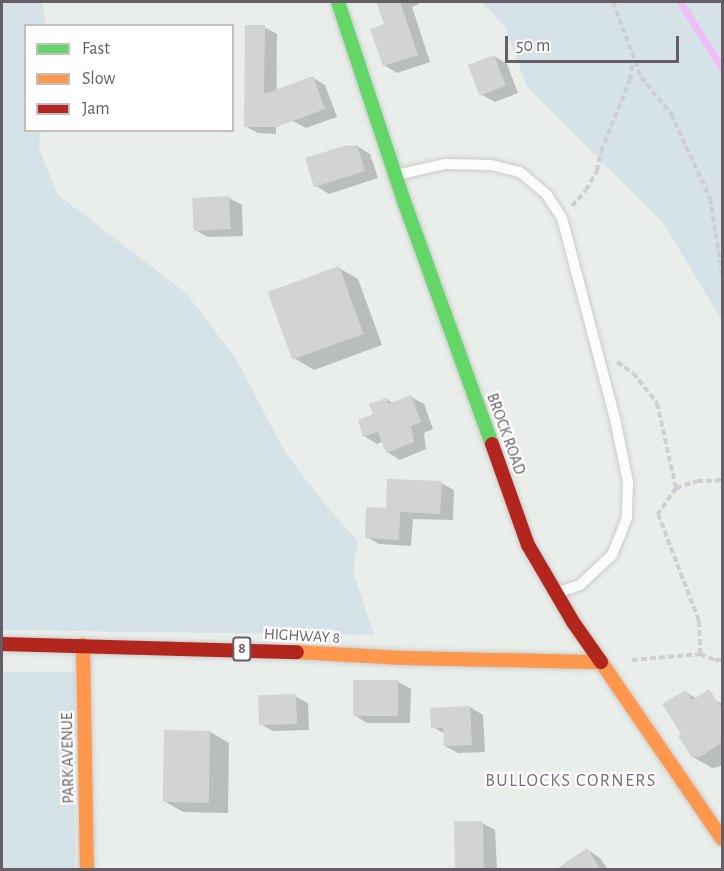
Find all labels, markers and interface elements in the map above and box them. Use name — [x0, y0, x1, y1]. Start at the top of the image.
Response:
legend — [24, 24, 234, 132]
scale bar — [508, 24, 682, 62]
text: 50 m — [516, 37, 550, 55]
text: Fast — [82, 40, 110, 58]
text: Slow — [82, 70, 115, 88]
text: Jam — [82, 100, 110, 118]
street label: BROCK ROAD — [482, 391, 530, 477]
street label: HIGHWAY 8 — [263, 624, 341, 648]
road number: 8 — [232, 637, 252, 661]
street label: PARK AVENUE — [58, 712, 78, 804]
district label: BULLOCKS CORNERS — [485, 770, 657, 792]

